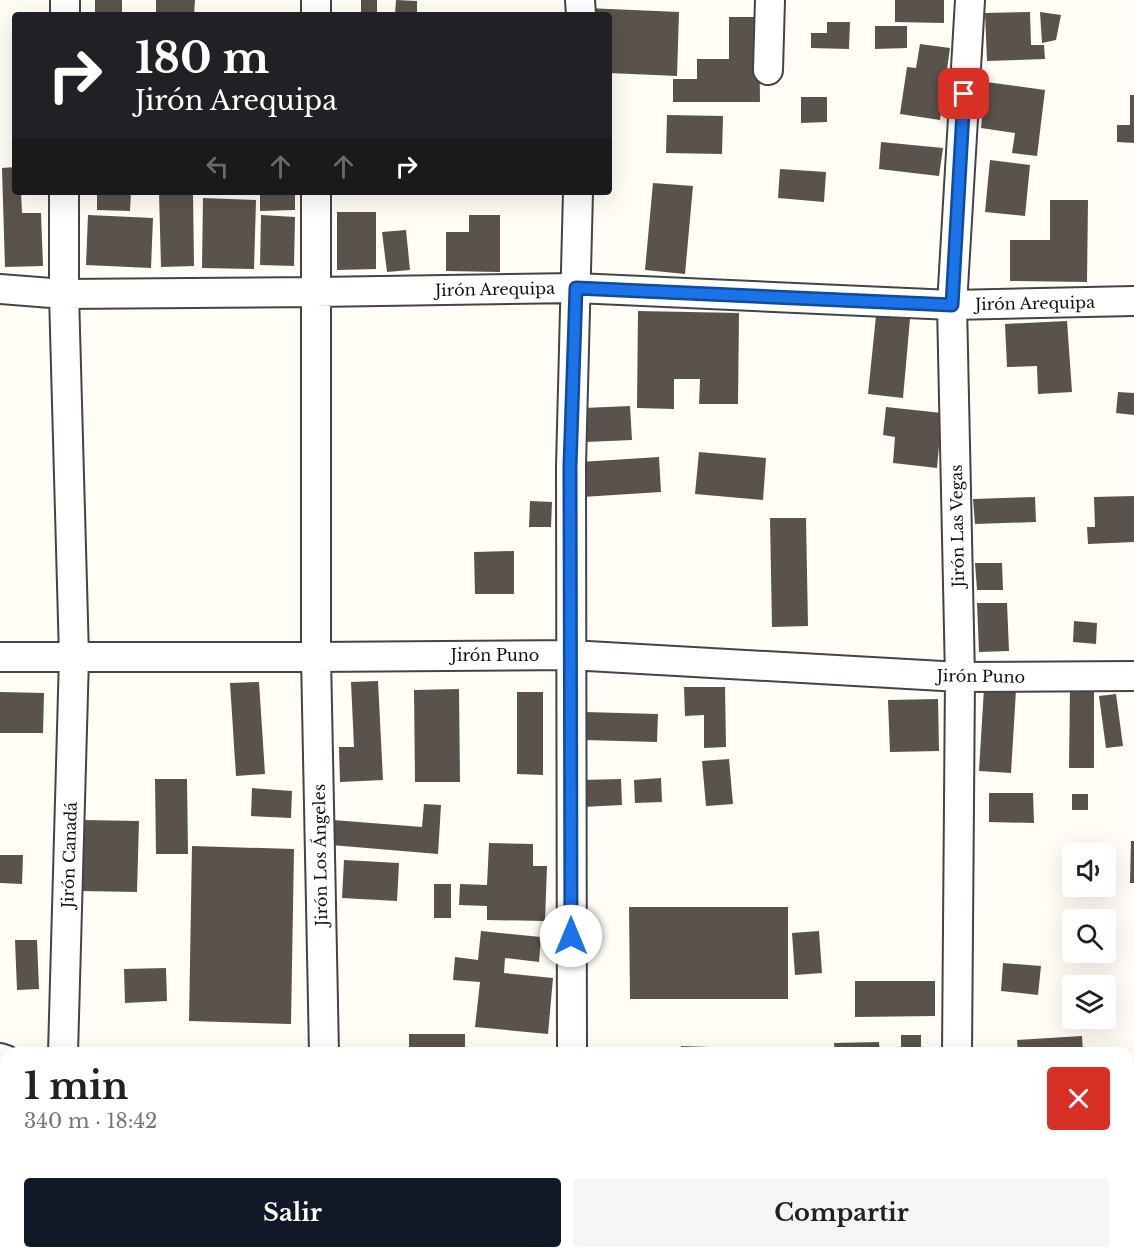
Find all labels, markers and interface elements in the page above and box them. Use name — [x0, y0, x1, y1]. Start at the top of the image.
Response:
text: 180 m — [135, 32, 269, 84]
icon: right — [36, 36, 114, 114]
pin — [938, 68, 989, 119]
icon: arrive — [947, 77, 980, 110]
text: Jirón Arequipa — [135, 84, 337, 117]
icon: left — [201, 150, 234, 183]
icon: ahead — [264, 150, 297, 183]
icon: ahead — [327, 150, 360, 183]
icon: right — [390, 150, 423, 183]
street label: Jirón Arequipa — [433, 278, 555, 300]
street label: Jirón Arequipa — [973, 292, 1095, 314]
street label: Jirón Las Vegas — [946, 464, 968, 590]
street label: Jirón Puno — [449, 645, 539, 665]
street label: Jirón Puno — [935, 665, 1025, 687]
street label: Jirón Los Ángeles — [309, 784, 331, 928]
street label: Jirón Canadá — [57, 801, 81, 910]
map controls — [1062, 843, 1116, 1029]
button: sound — [1062, 843, 1116, 897]
position arrow — [539, 904, 603, 968]
button: search — [1062, 909, 1116, 963]
button: layers — [1062, 975, 1116, 1029]
text: 1 min — [24, 1064, 128, 1109]
button: close — [1047, 1067, 1110, 1130]
text: 340 m · 18:42 — [24, 1109, 157, 1133]
button: Salir — [24, 1178, 561, 1247]
button: Compartir — [573, 1178, 1110, 1247]

